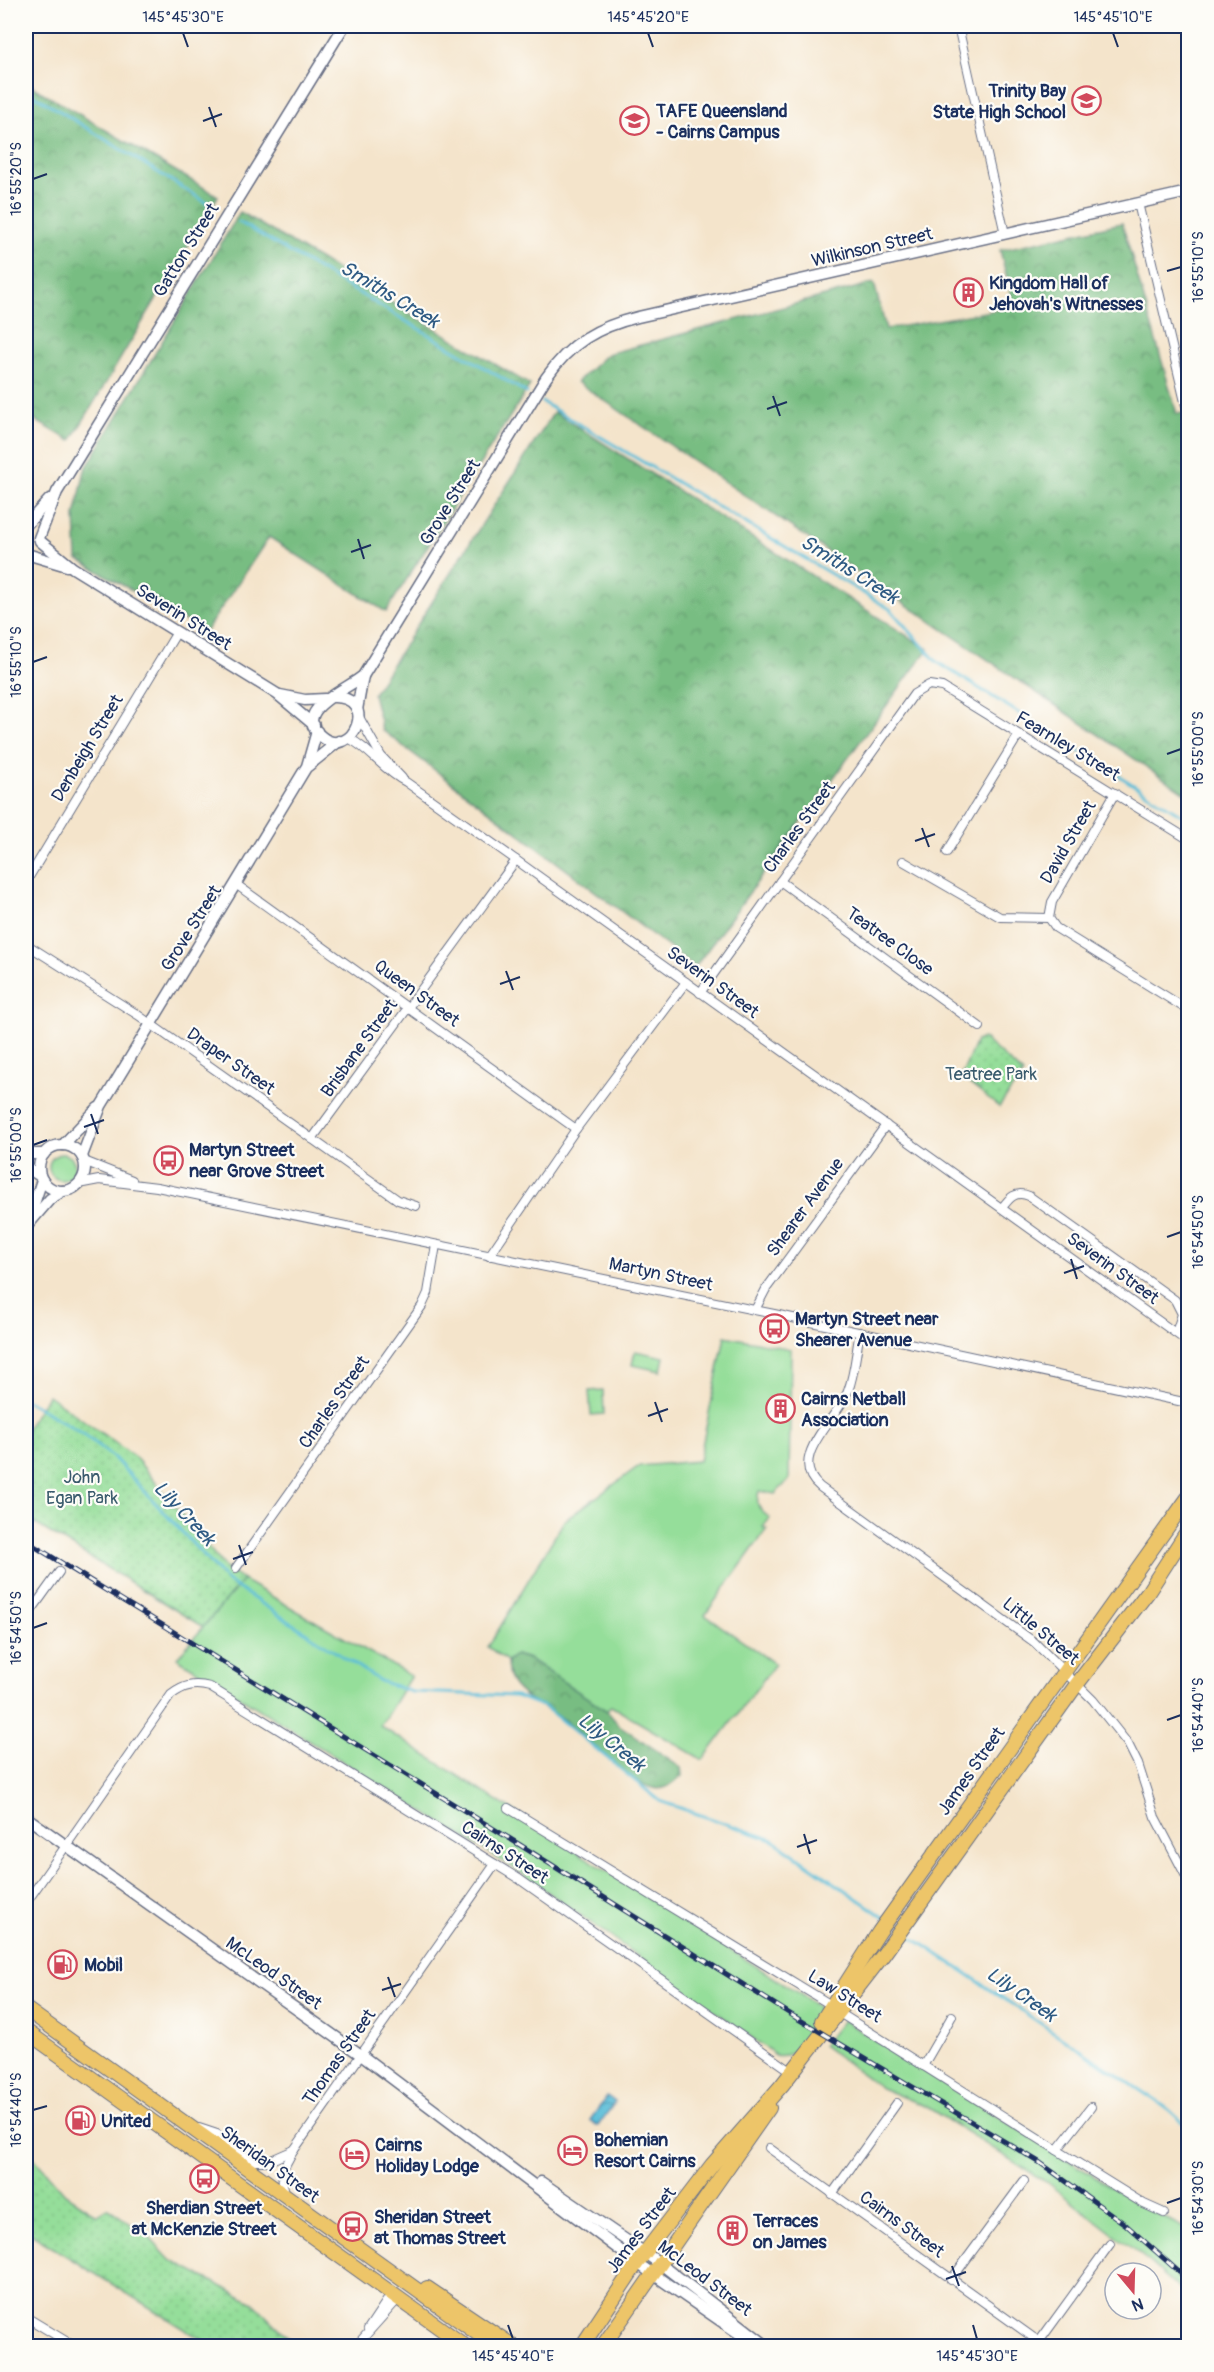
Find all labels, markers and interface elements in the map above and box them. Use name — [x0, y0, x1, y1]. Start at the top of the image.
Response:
text: 145°45'30"E — [142, 8, 224, 27]
text: 145°45'20"E — [607, 8, 689, 27]
text: 145°45'10"E — [1073, 8, 1153, 27]
place label: Trinity Bay State High School — [933, 80, 1066, 124]
school or university icon: Trinity Bay State High School — [1071, 85, 1103, 117]
place label: TAFE Queensland - Cairns Campus — [655, 100, 788, 144]
school or university icon: TAFE Queensland - Cairns Campus — [619, 105, 651, 137]
text: 16°55'20"S — [7, 142, 26, 216]
street label: Gatton Street — [148, 198, 225, 302]
street label: Wilkinson Street — [809, 222, 936, 273]
text: 16°55'10"S — [1189, 231, 1208, 303]
water label: Smiths Creek — [336, 255, 445, 335]
place label: Kingdom Hall of Jehovah's Witnesses — [989, 272, 1144, 316]
building icon: Kingdom Hall of Jehovah's Witnesses — [952, 277, 984, 309]
street label: Grove Street — [415, 454, 486, 550]
water label: Smiths Creek — [796, 529, 905, 610]
street label: Severin Street — [132, 579, 237, 656]
text: 16°55'10"S — [7, 626, 26, 698]
street label: Denbeigh Street — [46, 690, 129, 806]
street label: Fearnley Street — [1011, 706, 1125, 787]
text: 16°55'00"S — [1189, 711, 1208, 787]
street label: Charles Street — [758, 776, 841, 878]
street label: David Street — [1035, 796, 1102, 888]
street label: Grove Street — [156, 880, 227, 976]
street label: Teatree Close — [841, 902, 938, 981]
street label: Severin Street — [662, 941, 764, 1024]
street label: Queen Street — [369, 955, 465, 1033]
street label: Brisbane Street — [316, 994, 403, 1102]
street label: Draper Street — [182, 1023, 280, 1101]
park label: Teatree Park — [945, 1063, 1038, 1086]
text: 16°55'00"S — [7, 1107, 26, 1183]
place label: Martyn Street near Grove Street — [189, 1139, 325, 1183]
bus stop icon: Martyn Street near Grove Street — [152, 1144, 184, 1176]
street label: Shearer Avenue — [762, 1153, 849, 1261]
text: 16°54'50"S — [1189, 1195, 1208, 1269]
street label: Severin Street — [1062, 1227, 1164, 1310]
street label: Martyn Street — [607, 1252, 716, 1297]
place label: Martyn Street near Shearer Avenue — [795, 1308, 939, 1352]
bus stop icon: Martyn Street near Shearer Avenue — [758, 1313, 790, 1345]
street label: Charles Street — [294, 1351, 375, 1453]
place label: Cairns Netball Association — [801, 1388, 906, 1432]
building icon: Cairns Netball Association — [764, 1393, 796, 1425]
park label: John Egan Park — [46, 1466, 118, 1510]
water label: Lily Creek — [148, 1476, 222, 1552]
text: 16°54'50"S — [7, 1591, 26, 1665]
street label: Little Street — [997, 1592, 1085, 1671]
text: 16°54'40"S — [1189, 1678, 1208, 1752]
water label: Lily Creek — [573, 1708, 652, 1778]
street label: James Street — [933, 1722, 1011, 1820]
street label: Cairns Street — [457, 1816, 553, 1890]
street label: McLeod Street — [221, 1932, 327, 2015]
fuel station icon: Mobil — [47, 1949, 79, 1981]
place label: Mobil — [84, 1954, 123, 1977]
water label: Lily Creek — [982, 1961, 1063, 2028]
street label: Law Street — [803, 1965, 887, 2029]
street label: Thomas Street — [298, 2004, 382, 2110]
text: 16°54'40"S — [7, 2073, 26, 2147]
fuel station icon: United — [64, 2105, 96, 2137]
place label: United — [101, 2110, 151, 2133]
street label: Sheridan Street — [216, 2121, 324, 2209]
place label: Bohemian Resort Cairns — [594, 2129, 697, 2173]
place label: Cairns Holiday Lodge — [375, 2134, 480, 2178]
hotel icon: Bohemian Resort Cairns — [557, 2134, 589, 2166]
hotel icon: Cairns Holiday Lodge — [338, 2139, 370, 2171]
text: 16°54'30"S — [1189, 2161, 1208, 2235]
bus stop icon: Sherdian Street at McKenzie Street — [188, 2163, 220, 2195]
street label: James Street — [601, 2182, 682, 2278]
street label: Cairns Street — [855, 2186, 949, 2263]
place label: Sherdian Street at McKenzie Street — [132, 2197, 277, 2241]
place label: Sheridan Street at Thomas Street — [374, 2206, 506, 2250]
place label: Terraces on James — [752, 2210, 827, 2254]
bus stop icon: Sheridan Street at Thomas Street — [337, 2211, 369, 2243]
building icon: Terraces on James — [716, 2215, 748, 2247]
street label: McLeod Street — [653, 2235, 757, 2322]
north arrow — [1103, 2261, 1163, 2321]
text: N — [1129, 2293, 1146, 2316]
text: 145°45'40"E — [472, 2347, 554, 2366]
text: 145°45'30"E — [936, 2347, 1018, 2366]

